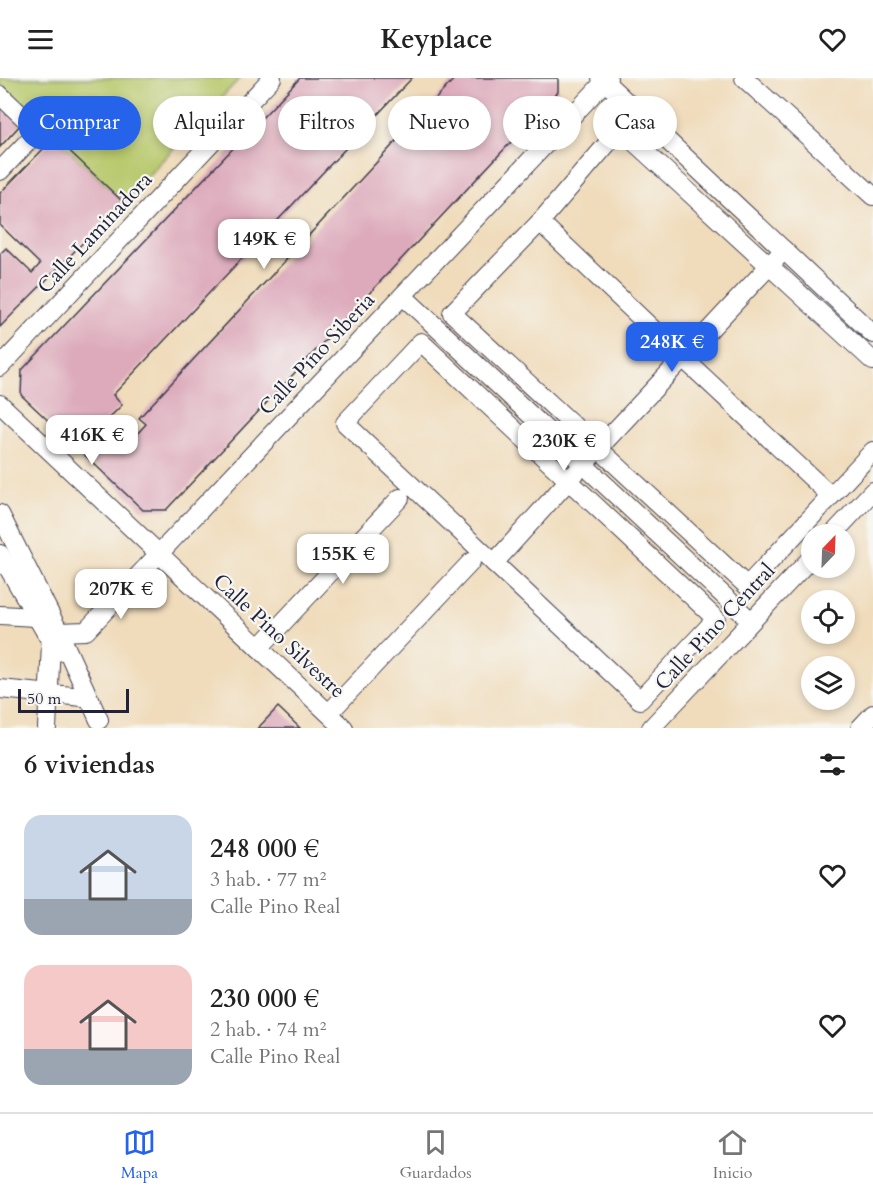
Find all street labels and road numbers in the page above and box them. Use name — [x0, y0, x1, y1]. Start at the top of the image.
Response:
street label: Calle Laminadora — [31, 166, 159, 300]
street label: Calle Pino Siberia — [252, 286, 382, 422]
street label: Calle Pino Central — [648, 557, 782, 697]
street label: Calle Pino Silvestre — [207, 567, 351, 705]

